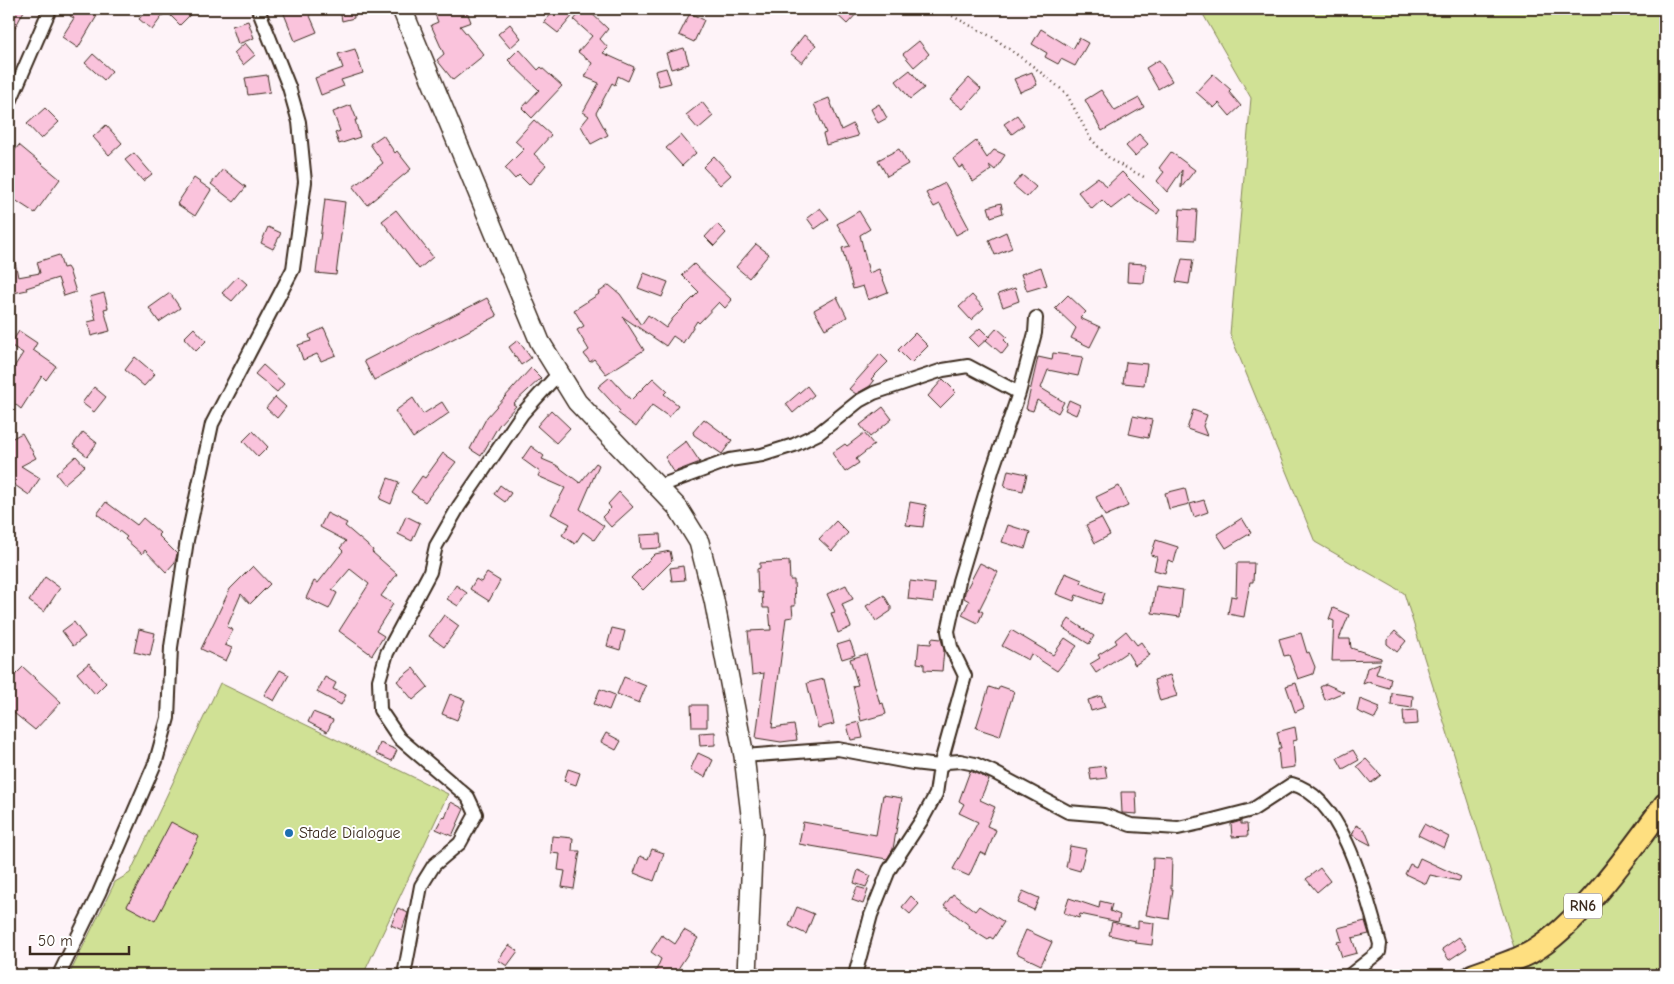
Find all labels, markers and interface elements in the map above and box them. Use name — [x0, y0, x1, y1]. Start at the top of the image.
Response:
place label: Stade Dialogue — [299, 824, 401, 842]
marker: Stade Dialogue — [283, 827, 295, 839]
road number: RN6 — [1564, 894, 1602, 918]
scale bar — [30, 924, 129, 956]
text: 50 m — [38, 932, 73, 950]

